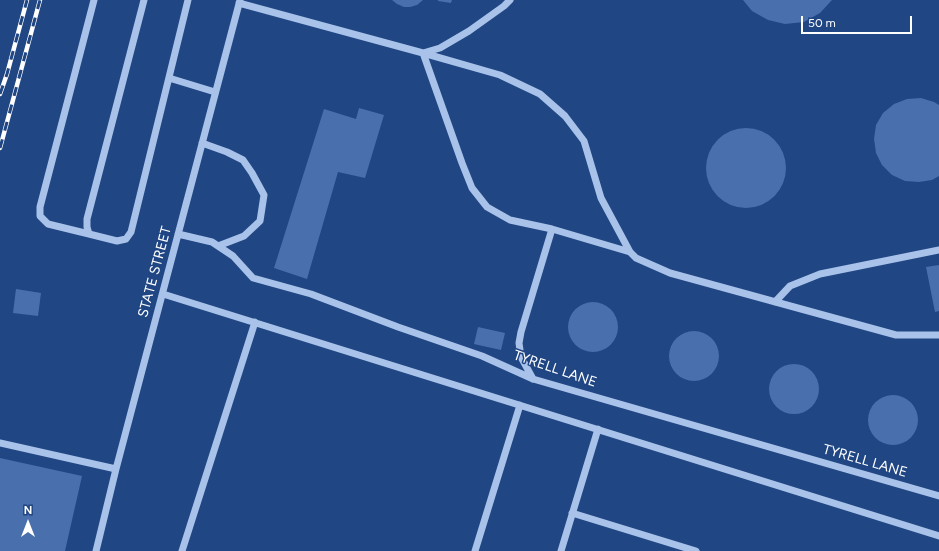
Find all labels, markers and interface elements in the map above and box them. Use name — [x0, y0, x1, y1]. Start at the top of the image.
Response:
scale bar — [803, 8, 914, 34]
text: 50 m — [808, 16, 836, 30]
street label: STATE STREET — [135, 225, 175, 319]
street label: TYRELL LANE — [511, 347, 599, 391]
street label: TYRELL LANE — [821, 441, 909, 481]
north arrow — [8, 503, 48, 543]
text: N — [24, 504, 32, 517]

